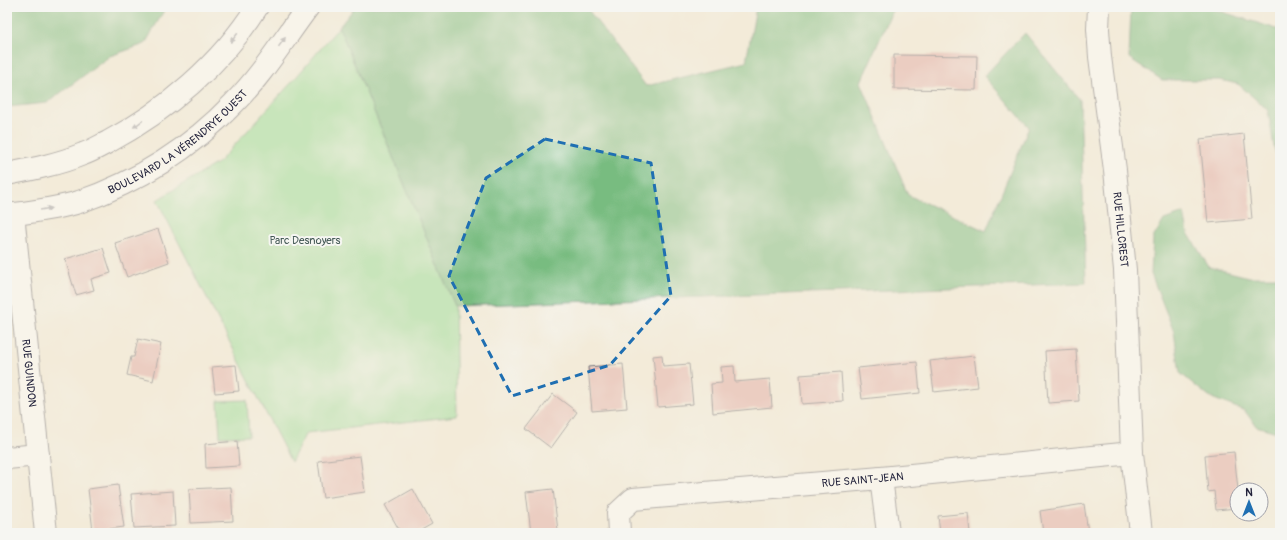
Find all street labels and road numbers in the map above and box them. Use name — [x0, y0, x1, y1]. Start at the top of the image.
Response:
street label: BOULEVARD LA VÉRENDRYE OUEST — [106, 87, 250, 196]
street label: RUE HILLCREST — [1111, 191, 1131, 268]
street label: RUE GUINDON — [19, 339, 39, 408]
street label: RUE SAINT-JEAN — [821, 469, 904, 490]

